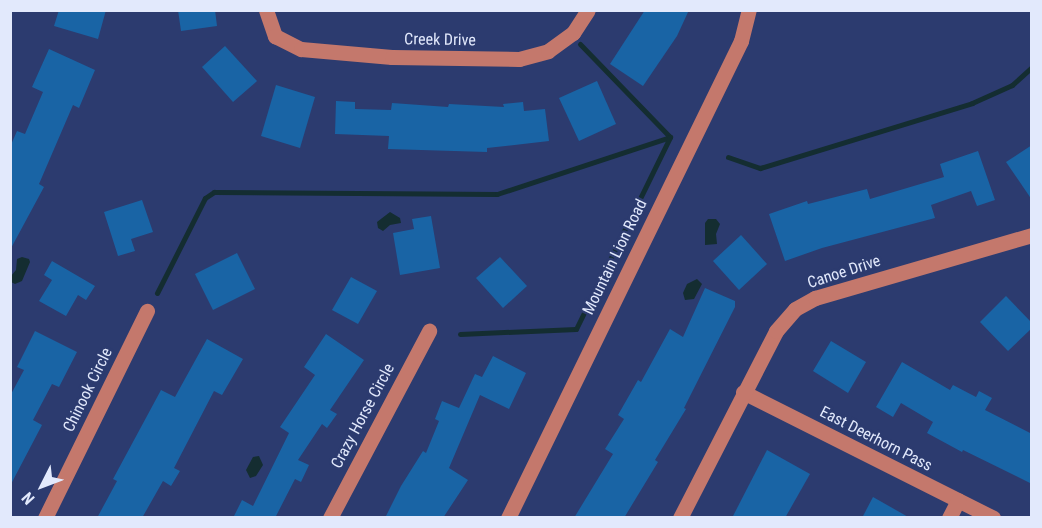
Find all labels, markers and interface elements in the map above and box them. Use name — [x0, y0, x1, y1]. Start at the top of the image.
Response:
street label: Creek Drive — [404, 30, 476, 50]
street label: Mountain Lion Road — [579, 196, 651, 318]
street label: Canoe Drive — [805, 251, 883, 293]
street label: Chinook Circle — [59, 345, 117, 435]
street label: Crazy Horse Circle — [327, 360, 399, 472]
street label: East Deerhorn Pass — [817, 402, 935, 476]
north arrow — [12, 456, 72, 516]
text: N — [18, 488, 39, 508]

